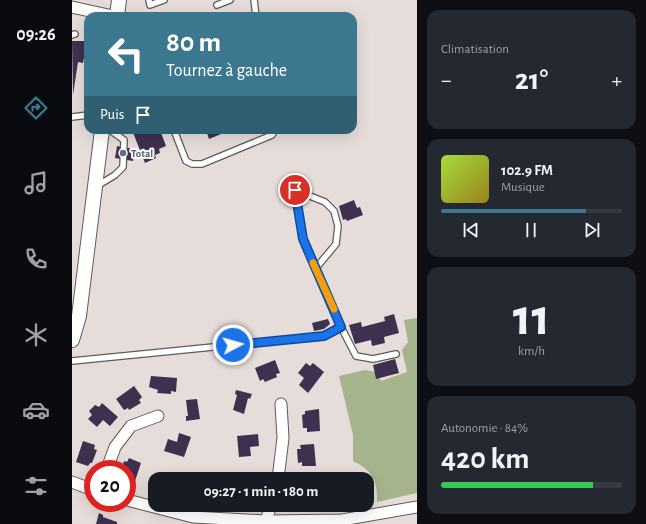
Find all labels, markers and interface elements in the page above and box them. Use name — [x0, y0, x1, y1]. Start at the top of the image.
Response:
text: 09:26 — [16, 26, 56, 44]
icon: left — [100, 28, 152, 80]
text: 80 m — [166, 29, 221, 57]
text: Climatisation — [441, 43, 509, 56]
text: Tournez à gauche — [166, 62, 287, 80]
text: 21° — [515, 65, 548, 95]
text: − — [441, 69, 452, 91]
text: + — [611, 69, 622, 91]
icon: directions — [22, 94, 50, 122]
icon: arrive — [132, 104, 154, 126]
text: Puis — [100, 107, 124, 122]
marker: Total — [118, 148, 128, 158]
place label: Total — [131, 148, 153, 159]
text: 102.9 FM — [501, 163, 553, 178]
icon: music — [22, 169, 50, 197]
pin — [278, 173, 312, 207]
icon: arrive — [284, 179, 306, 201]
text: Musique — [501, 181, 545, 194]
icon: previous — [460, 219, 482, 241]
icon: pause — [520, 219, 542, 241]
icon: next — [581, 219, 603, 241]
icon: phone — [22, 245, 50, 273]
text: 11 — [513, 292, 550, 344]
icon: climate — [22, 321, 50, 349]
position arrow — [212, 324, 254, 366]
text: km/h — [518, 345, 545, 358]
icon: car — [22, 396, 50, 424]
text: Autonomie · 84% — [441, 422, 528, 435]
text: 420 km — [441, 444, 529, 474]
speed limit sign: 20 — [84, 460, 136, 512]
icon: filters — [22, 472, 50, 500]
text: 09:27 · 1 min · 180 m — [204, 484, 318, 499]

